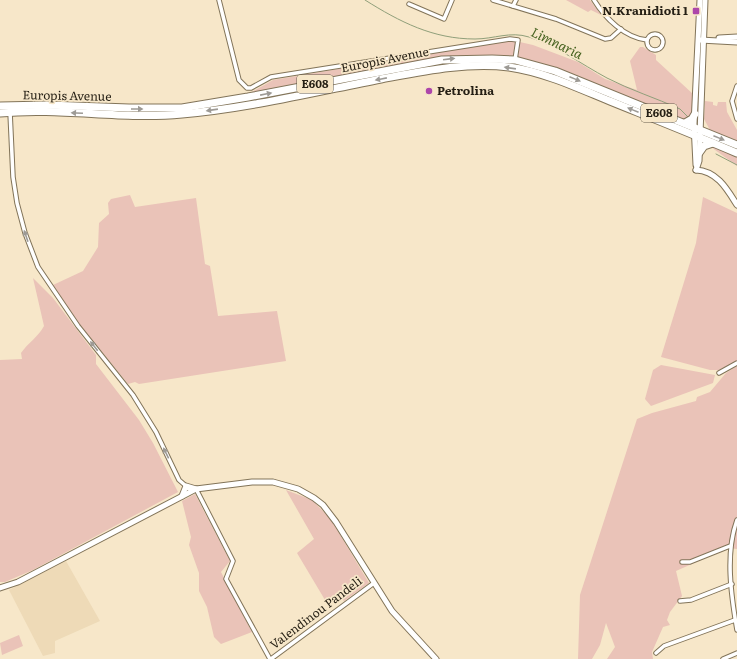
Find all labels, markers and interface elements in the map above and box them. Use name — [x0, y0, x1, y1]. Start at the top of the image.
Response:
place label: N.Kranidioti 1 — [602, 1, 688, 19]
marker: N.Kranidioti 1 — [691, 6, 701, 16]
water label: Limnaria — [528, 22, 587, 63]
street label: Europis Avenue — [339, 42, 430, 76]
one-way arrow — [442, 56, 455, 63]
one-way arrow — [504, 65, 516, 71]
road number: E608 — [297, 75, 333, 93]
one-way arrow — [570, 76, 581, 82]
one-way arrow — [375, 77, 387, 83]
place label: Petrolina — [437, 81, 494, 99]
street label: Europis Avenue — [22, 85, 112, 105]
marker: Petrolina — [424, 86, 434, 96]
one-way arrow — [260, 90, 272, 96]
road number: E608 — [641, 104, 677, 122]
one-way arrow — [131, 105, 143, 112]
one-way arrow — [206, 107, 218, 113]
one-way arrow — [626, 107, 638, 113]
one-way arrow — [71, 109, 83, 116]
one-way arrow — [713, 135, 725, 141]
one-way arrow — [23, 229, 29, 241]
one-way arrow — [90, 340, 98, 351]
one-way arrow — [163, 448, 169, 459]
street label: Valendinou Pandeli — [266, 572, 365, 653]

